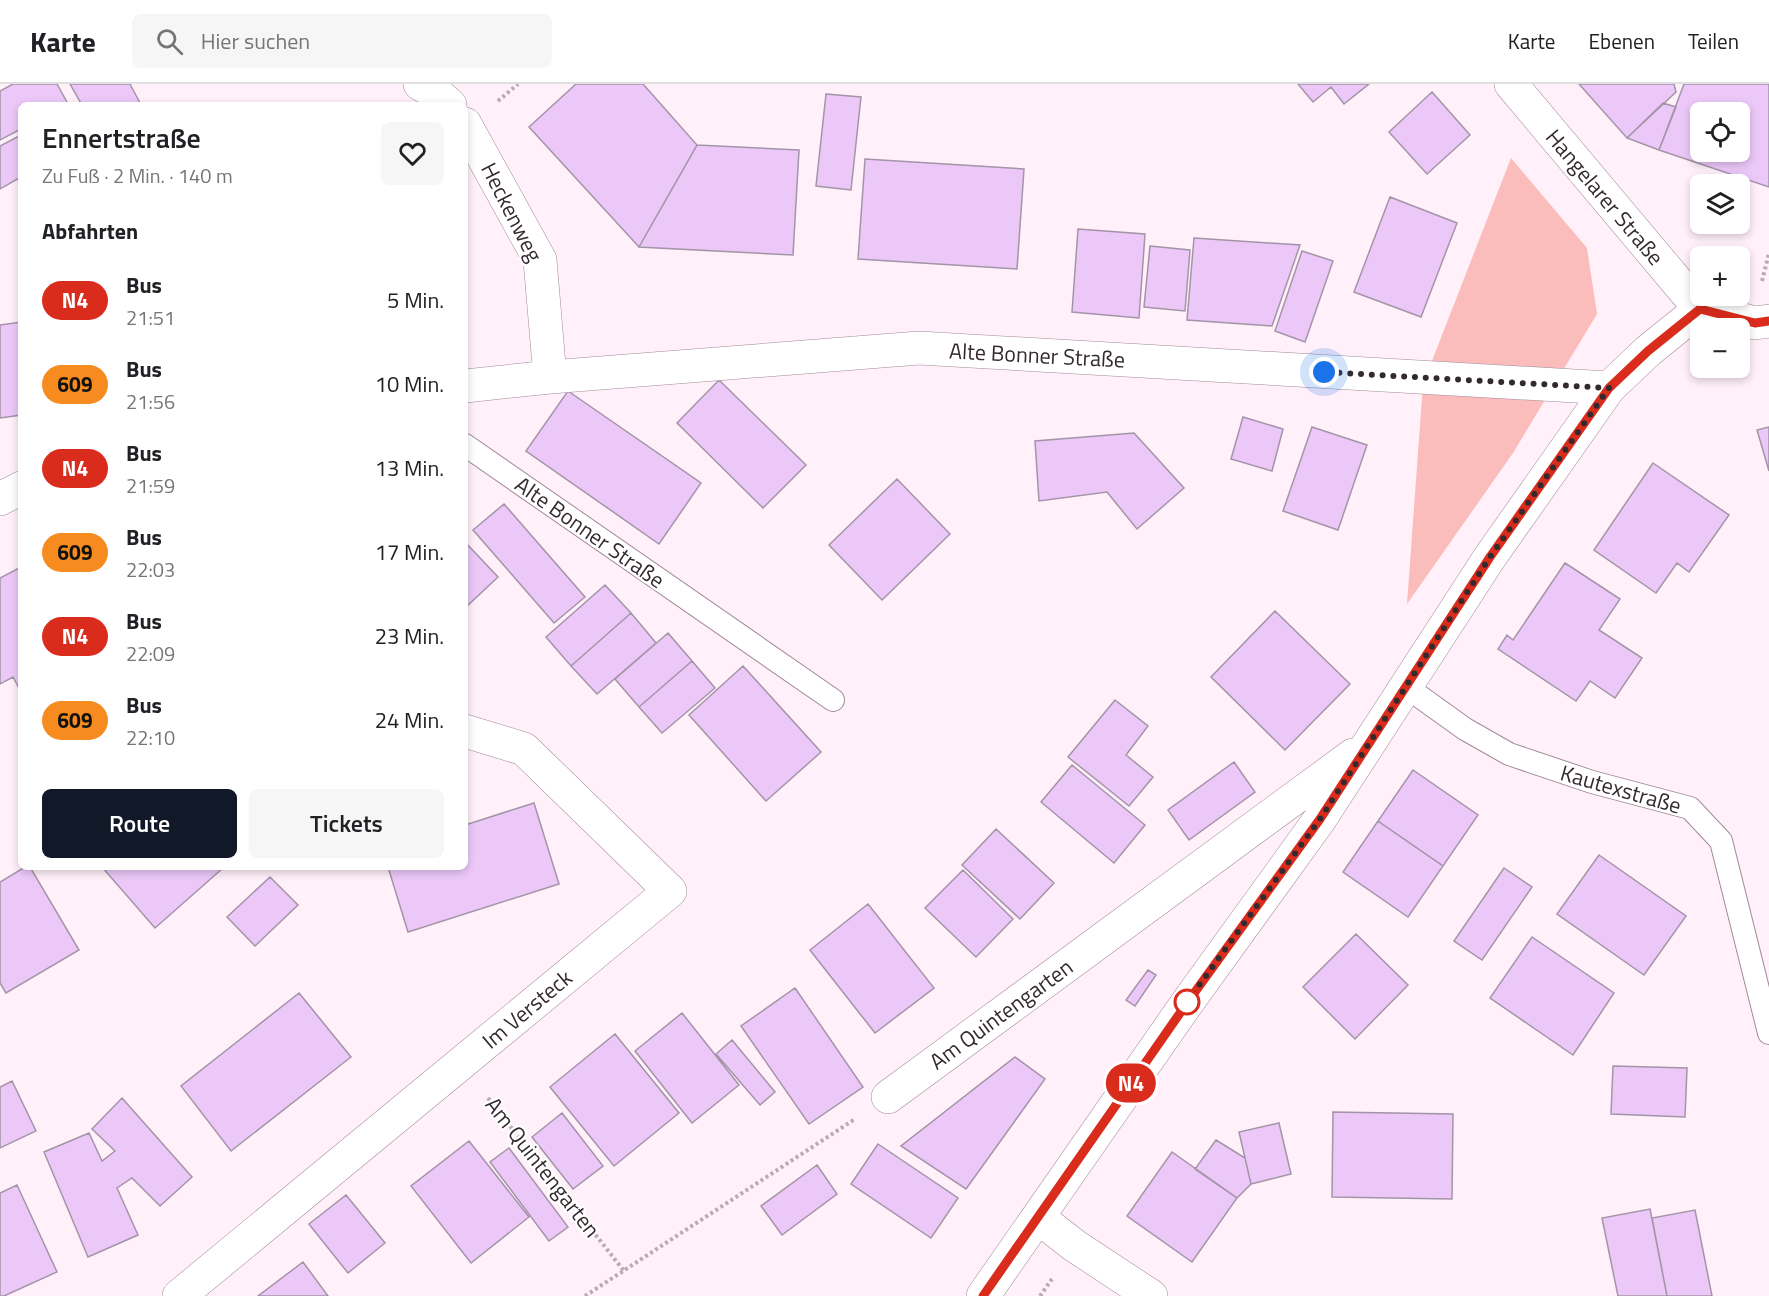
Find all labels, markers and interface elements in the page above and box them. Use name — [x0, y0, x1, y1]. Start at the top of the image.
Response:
search box — [132, 14, 552, 68]
text: Karte — [30, 20, 96, 63]
text: Hier suchen — [201, 24, 310, 58]
icon: search — [153, 25, 186, 58]
text: Karte — [1508, 25, 1555, 57]
text: Ebenen — [1588, 25, 1655, 57]
text: Teilen — [1688, 25, 1739, 57]
map controls — [1690, 102, 1750, 378]
button: locate — [1690, 102, 1750, 162]
text: Ennertstraße — [42, 116, 201, 159]
street label: Hangelarer Straße — [1538, 121, 1672, 273]
button: heart — [381, 122, 444, 185]
street label: Heckenweg — [472, 156, 552, 268]
text: Zu Fuß · 2 Min. · 140 m — [42, 160, 233, 191]
button: layers — [1690, 174, 1750, 234]
text: Abfahrten — [42, 214, 138, 248]
button: + — [1690, 246, 1750, 306]
text: Bus — [126, 268, 162, 302]
text: 5 Min. — [387, 283, 444, 317]
text: N4 — [62, 284, 88, 316]
text: 21:51 — [126, 302, 175, 333]
button: − — [1690, 318, 1750, 378]
street label: Alte Bonner Straße — [948, 333, 1126, 377]
text: Bus — [126, 352, 162, 386]
your location — [1309, 357, 1339, 387]
text: 10 Min. — [375, 367, 444, 401]
text: 609 — [57, 368, 93, 400]
text: 21:56 — [126, 386, 175, 417]
text: Bus — [126, 436, 162, 470]
text: 13 Min. — [375, 451, 444, 485]
text: N4 — [62, 452, 88, 484]
street label: Alte Bonner Straße — [508, 468, 672, 596]
text: 21:59 — [126, 470, 175, 501]
text: Bus — [126, 520, 162, 554]
text: 17 Min. — [375, 535, 444, 569]
text: 609 — [57, 536, 93, 568]
text: 22:03 — [126, 554, 175, 585]
text: Bus — [126, 604, 162, 638]
text: 23 Min. — [375, 619, 444, 653]
text: N4 — [62, 620, 88, 652]
text: 22:09 — [126, 638, 175, 669]
text: Bus — [126, 688, 162, 722]
text: 24 Min. — [375, 703, 444, 737]
text: 609 — [57, 704, 93, 736]
text: 22:10 — [126, 722, 175, 753]
street label: Kautexstraße — [1557, 756, 1685, 822]
button: Route — [42, 789, 237, 858]
button: Tickets — [249, 789, 444, 858]
street label: Am Quintengarten — [922, 950, 1080, 1078]
street label: Im Versteck — [474, 961, 580, 1057]
unlabelled marker — [1174, 989, 1200, 1015]
line badge: N4 — [1104, 1064, 1158, 1102]
text: N4 — [1118, 1067, 1144, 1099]
street label: Am Quintengarten — [477, 1089, 609, 1245]

